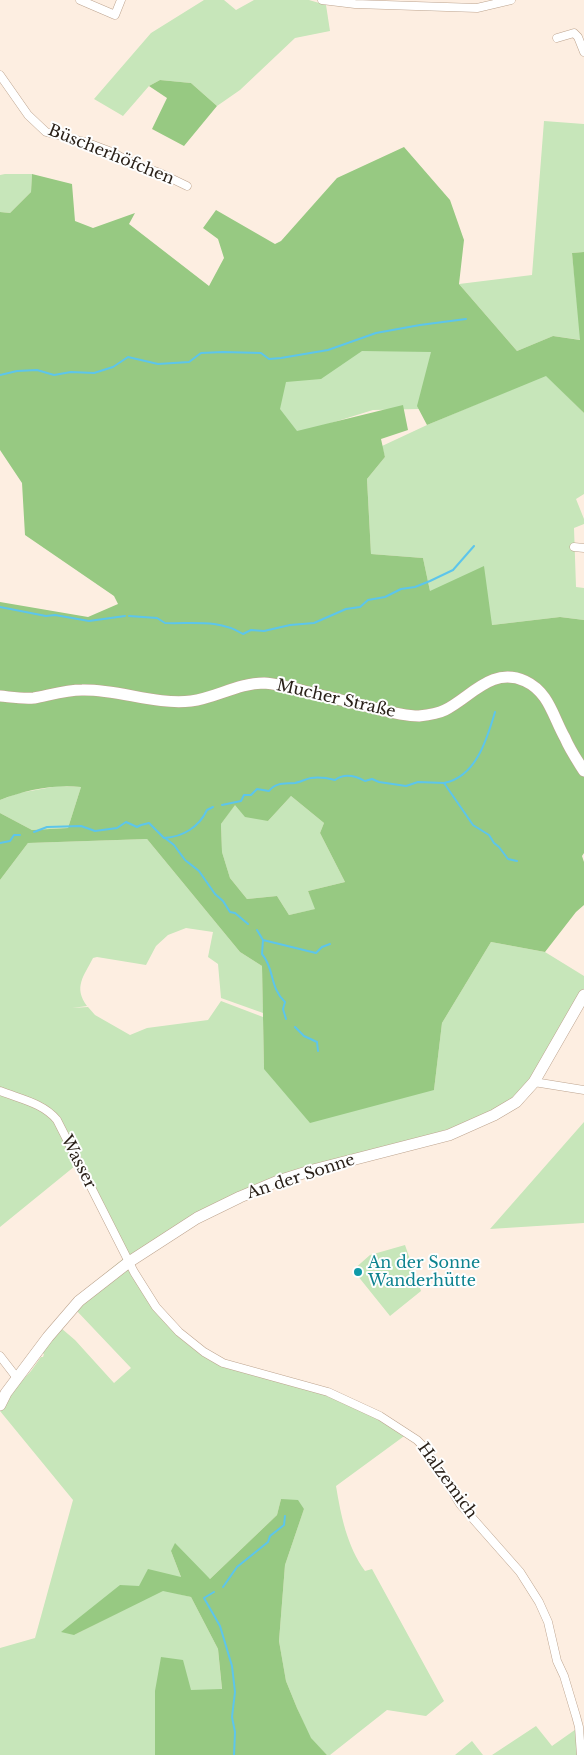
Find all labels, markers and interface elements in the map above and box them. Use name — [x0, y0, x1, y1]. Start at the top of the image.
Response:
street label: Büscherhöfchen — [45, 121, 177, 189]
street label: Mucher Straße — [275, 676, 397, 722]
street label: Wasser — [56, 1132, 100, 1192]
street label: An der Sonne — [245, 1151, 357, 1203]
place label: An der Sonne Wanderhütte — [368, 1253, 480, 1291]
marker: An der Sonne Wanderhütte — [352, 1266, 364, 1278]
street label: Halzemich — [413, 1439, 481, 1523]

